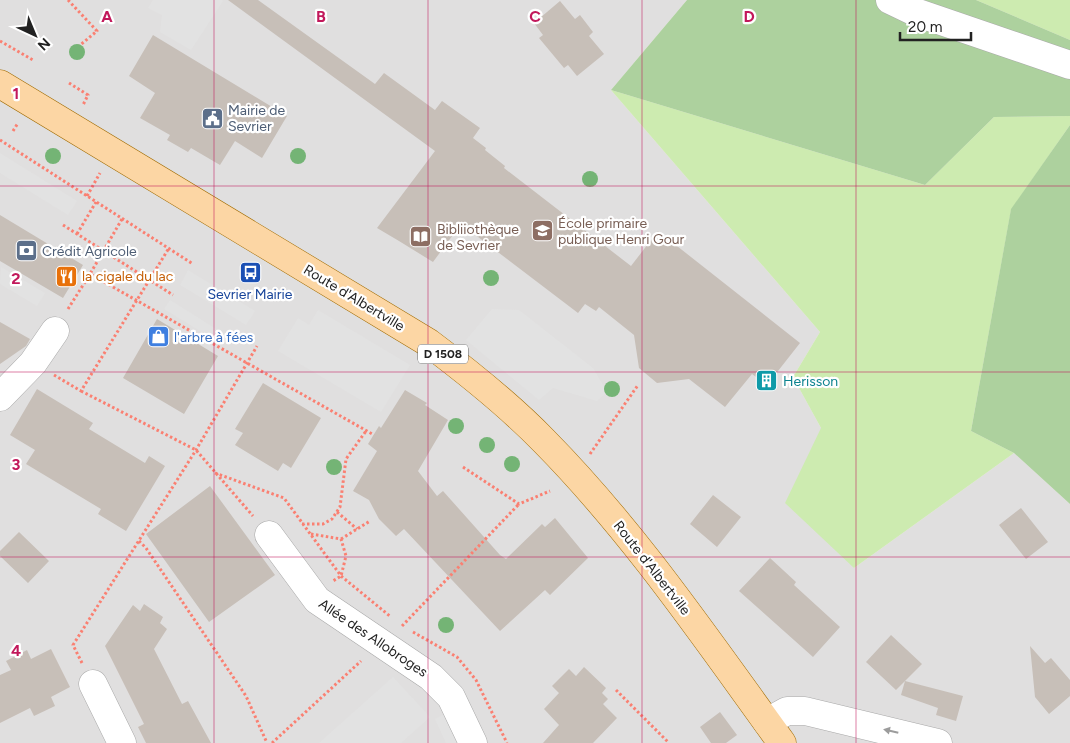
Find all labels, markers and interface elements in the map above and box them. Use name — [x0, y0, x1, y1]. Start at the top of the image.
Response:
text: A — [101, 7, 113, 26]
text: B — [316, 7, 326, 26]
text: C — [529, 7, 541, 26]
text: D — [743, 7, 755, 26]
north arrow — [10, 10, 60, 60]
scale bar — [900, 10, 971, 42]
text: 20 m — [908, 18, 942, 36]
text: N — [34, 34, 53, 54]
text: 1 — [13, 84, 19, 103]
place label: Mairie de Sevrier — [228, 102, 286, 135]
public building icon: Mairie de Sevrier — [200, 106, 224, 130]
place label: École primaire publique Henri Gour — [558, 215, 685, 248]
school or university icon: École primaire publique Henri Gour — [530, 219, 554, 243]
place label: Bibliiothèque de Sevrier — [437, 221, 519, 254]
library icon: Bibliiothèque de Sevrier — [409, 225, 433, 249]
bank icon: Crédit Agricole — [14, 239, 38, 263]
place label: Crédit Agricole — [42, 243, 137, 260]
bus stop icon: Sevrier Mairie — [238, 260, 262, 284]
street label: Route d'Albertville — [300, 261, 408, 335]
restaurant icon: la cigale du lac — [54, 264, 78, 288]
place label: la cigale du lac — [82, 268, 174, 285]
text: 2 — [11, 269, 21, 288]
place label: Sevrier Mairie — [207, 286, 293, 303]
shop icon: l'arbre à fées — [146, 325, 170, 349]
place label: l'arbre à fées — [174, 329, 253, 346]
road number: D 1508 — [418, 344, 468, 364]
building icon: Herisson — [755, 369, 779, 393]
place label: Herisson — [783, 373, 838, 390]
text: 3 — [12, 455, 21, 474]
street label: Route d'Albertville — [610, 518, 694, 619]
street label: Allée des Allobroges — [315, 595, 431, 681]
text: 4 — [11, 641, 21, 660]
one-way arrow — [883, 727, 898, 735]

